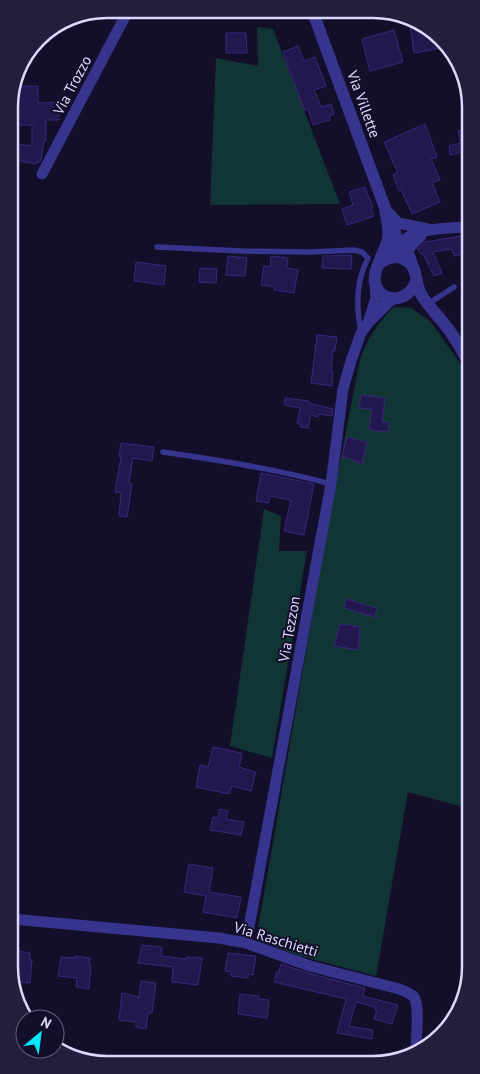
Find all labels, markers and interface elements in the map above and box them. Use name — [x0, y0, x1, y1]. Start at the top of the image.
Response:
street label: Via Trozzo — [48, 52, 96, 119]
street label: Via Villette — [343, 67, 385, 140]
street label: Via Tezzon — [274, 594, 304, 665]
street label: Via Raschietti — [231, 917, 321, 961]
north arrow — [15, 1009, 65, 1059]
text: N — [38, 1013, 55, 1033]

